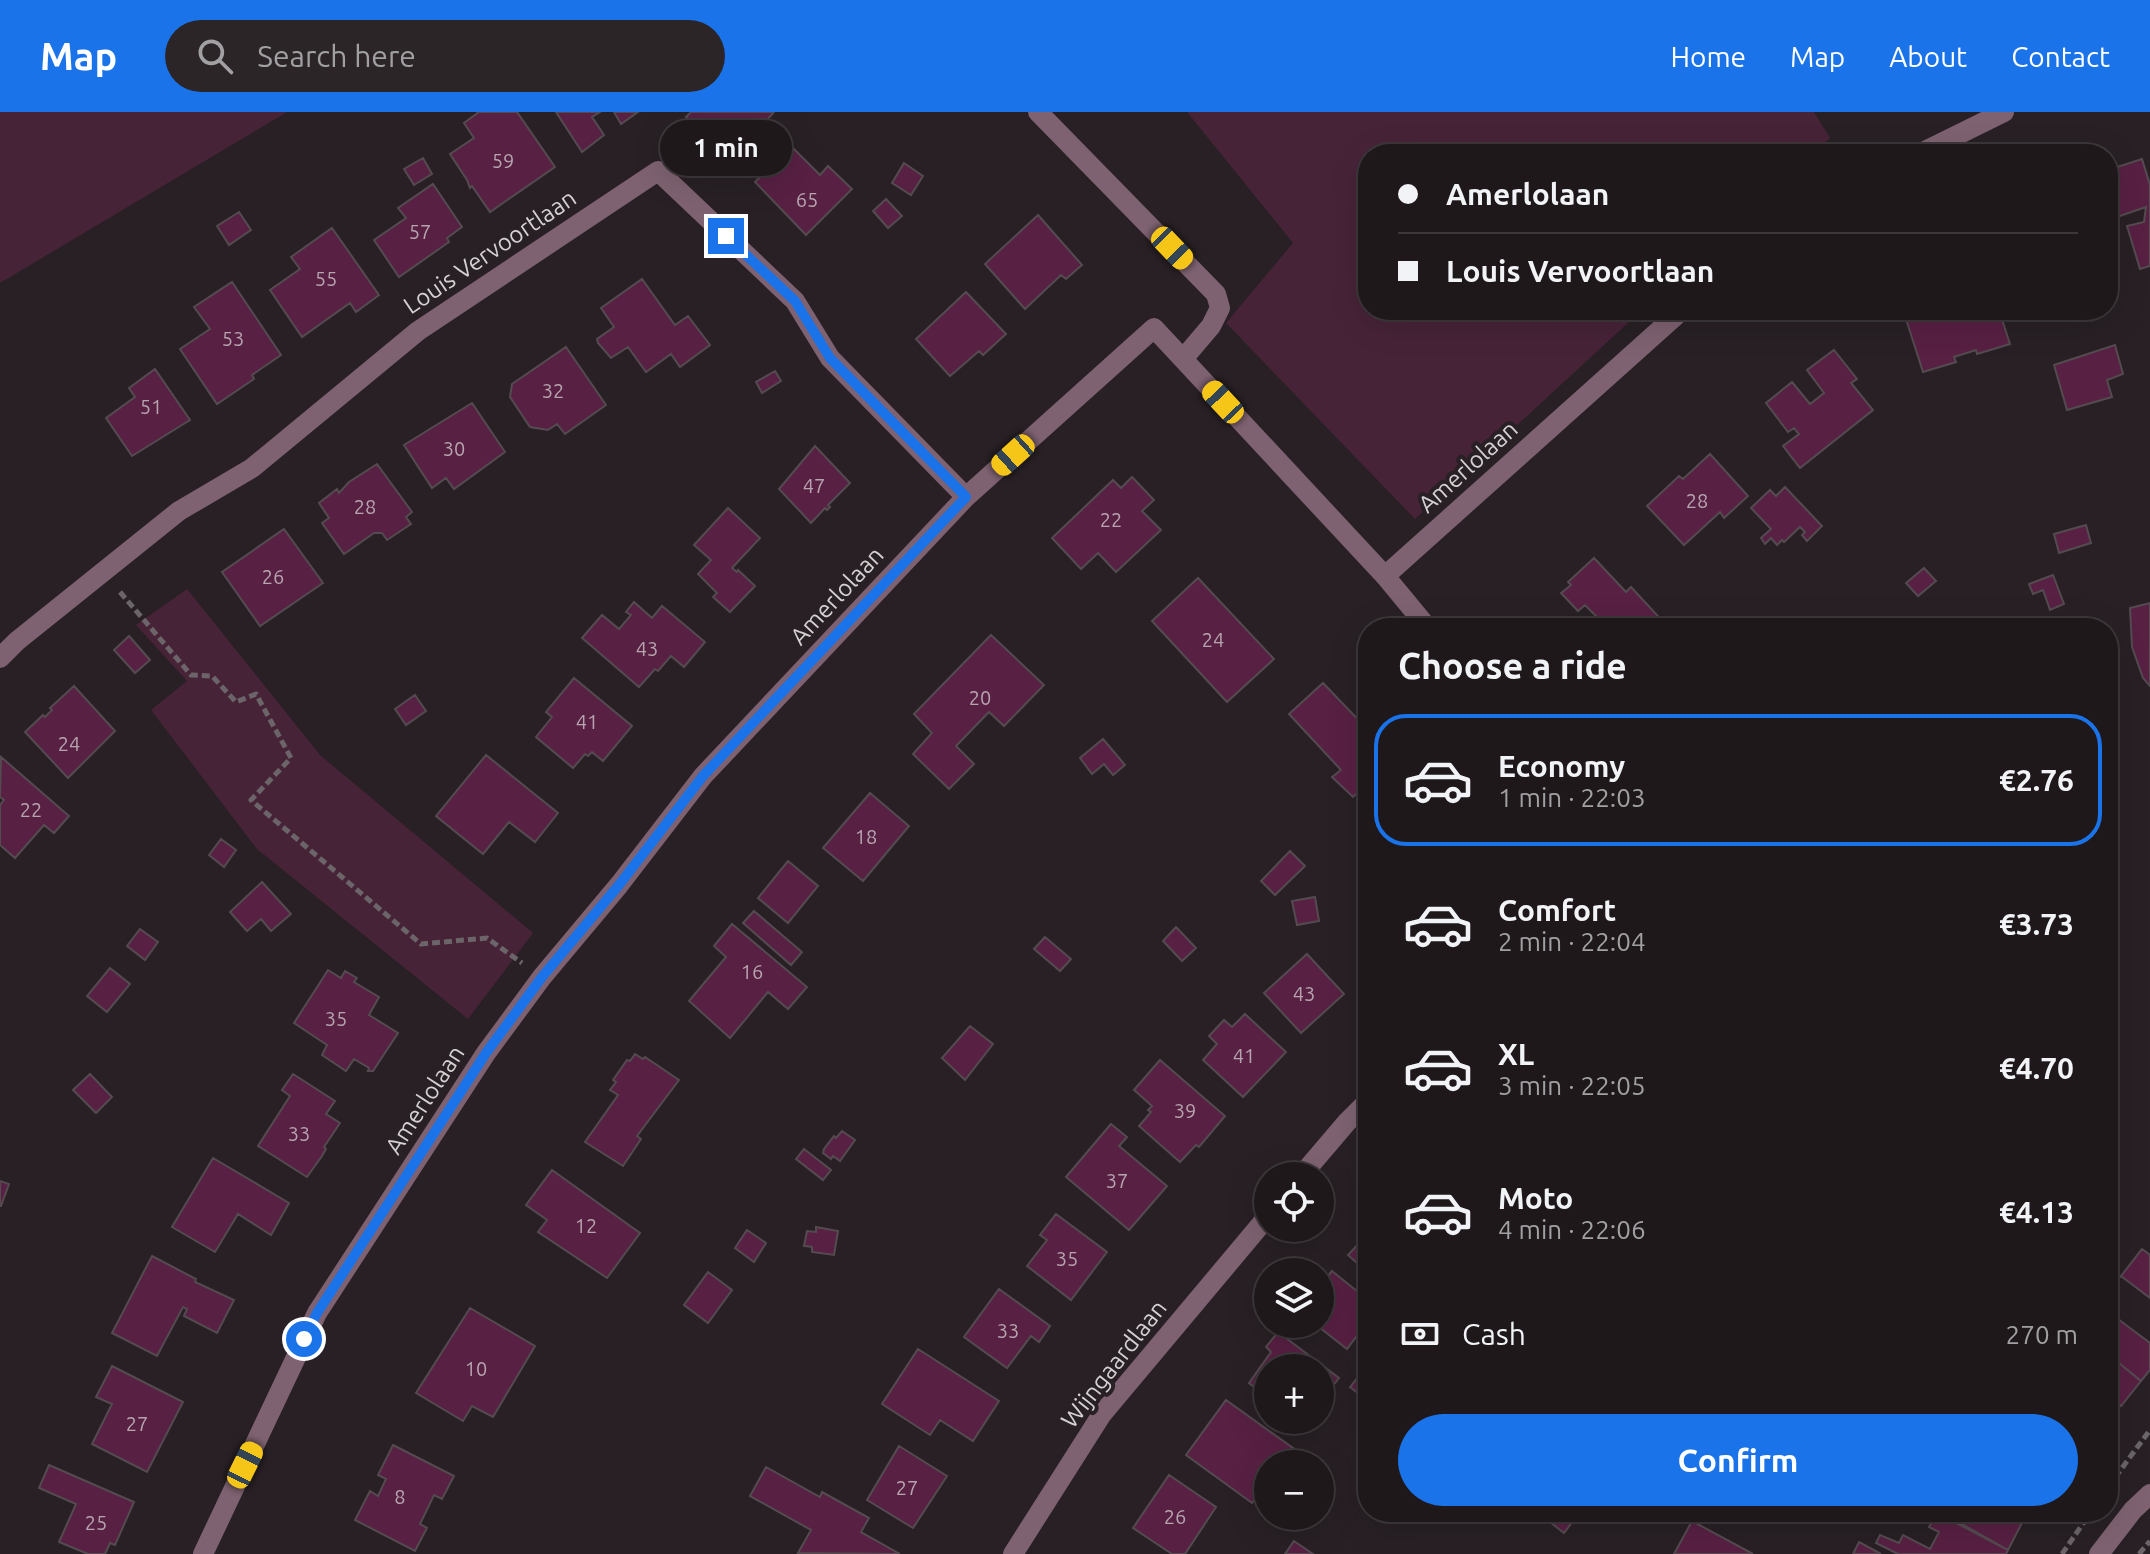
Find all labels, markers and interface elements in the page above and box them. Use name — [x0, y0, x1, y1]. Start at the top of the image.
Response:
search box — [165, 20, 725, 92]
icon: search — [193, 34, 237, 78]
text: Map — [40, 35, 117, 77]
text: Search here — [257, 39, 416, 73]
text: Home — [1671, 41, 1746, 72]
text: Map — [1790, 41, 1845, 72]
text: About — [1889, 41, 1967, 72]
text: Contact — [2011, 41, 2110, 72]
callout: 1 min — [660, 120, 792, 176]
text: 1 min — [693, 133, 759, 162]
house number: 59 — [492, 149, 514, 172]
text: Amerlolaan — [1446, 177, 1609, 211]
street label: Louis Vervoortlaan — [398, 184, 581, 319]
house number: 65 — [796, 188, 818, 211]
route end — [708, 218, 744, 254]
house number: 57 — [409, 220, 431, 243]
car — [1147, 222, 1197, 274]
text: Louis Vervoortlaan — [1446, 254, 1714, 288]
house number: 55 — [315, 267, 337, 290]
house number: 53 — [222, 327, 244, 350]
car — [1198, 376, 1248, 428]
house number: 32 — [542, 379, 564, 402]
house number: 51 — [140, 395, 162, 418]
street label: Amerlolaan — [1413, 415, 1523, 518]
car — [987, 430, 1039, 480]
house number: 30 — [443, 437, 465, 460]
house number: 47 — [803, 474, 825, 497]
house number: 28 — [1686, 489, 1708, 512]
house number: 28 — [354, 495, 376, 518]
house number: 22 — [1100, 508, 1122, 531]
street label: Amerlolaan — [785, 541, 889, 650]
house number: 26 — [262, 565, 284, 588]
house number: 24 — [1202, 628, 1224, 651]
house number: 43 — [636, 637, 658, 660]
text: Choose a ride — [1398, 645, 1627, 686]
house number: 20 — [969, 686, 991, 709]
house number: 41 — [576, 710, 598, 733]
house number: 24 — [58, 732, 80, 755]
icon: car — [1402, 744, 1474, 816]
text: Economy — [1498, 749, 1625, 783]
text: €2.76 — [1999, 763, 2074, 797]
text: 1 min · 22:03 — [1498, 783, 1646, 812]
house number: 22 — [20, 798, 42, 821]
house number: 18 — [855, 825, 877, 848]
icon: car — [1402, 888, 1474, 960]
text: Comfort — [1498, 893, 1616, 927]
text: €3.73 — [1999, 907, 2074, 941]
text: 2 min · 22:04 — [1498, 927, 1646, 956]
house number: 16 — [741, 960, 763, 983]
house number: 43 — [1293, 982, 1315, 1005]
house number: 35 — [325, 1007, 347, 1030]
icon: car — [1402, 1032, 1474, 1104]
text: XL — [1498, 1037, 1534, 1071]
street label: Amerlolaan — [380, 1041, 470, 1159]
house number: 41 — [1233, 1044, 1255, 1067]
text: €4.70 — [1999, 1051, 2074, 1085]
text: 3 min · 22:05 — [1498, 1071, 1646, 1100]
house number: 39 — [1174, 1099, 1196, 1122]
house number: 33 — [288, 1122, 310, 1145]
map controls — [1254, 1162, 1334, 1530]
button: locate — [1254, 1162, 1334, 1242]
house number: 37 — [1106, 1169, 1128, 1192]
icon: car — [1402, 1176, 1474, 1248]
text: Moto — [1498, 1181, 1573, 1215]
text: €4.13 — [1999, 1195, 2074, 1229]
house number: 12 — [575, 1214, 597, 1237]
text: 4 min · 22:06 — [1498, 1215, 1646, 1244]
house number: 35 — [1056, 1247, 1078, 1270]
button: layers — [1254, 1258, 1334, 1338]
street label: Wijngaardlaan — [1055, 1295, 1172, 1433]
icon: cash — [1398, 1312, 1442, 1356]
text: Cash — [1462, 1317, 1526, 1351]
house number: 33 — [997, 1319, 1019, 1342]
text: 270 m — [2006, 1320, 2078, 1349]
route start — [286, 1321, 322, 1357]
button: + — [1254, 1354, 1334, 1434]
house number: 10 — [465, 1357, 487, 1380]
house number: 27 — [126, 1412, 148, 1435]
button: Confirm — [1398, 1414, 2078, 1506]
car — [224, 1438, 266, 1492]
button: − — [1254, 1450, 1334, 1530]
house number: 27 — [896, 1476, 918, 1499]
house number: 8 — [394, 1485, 406, 1508]
house number: 26 — [1164, 1505, 1186, 1528]
house number: 25 — [85, 1511, 107, 1534]

